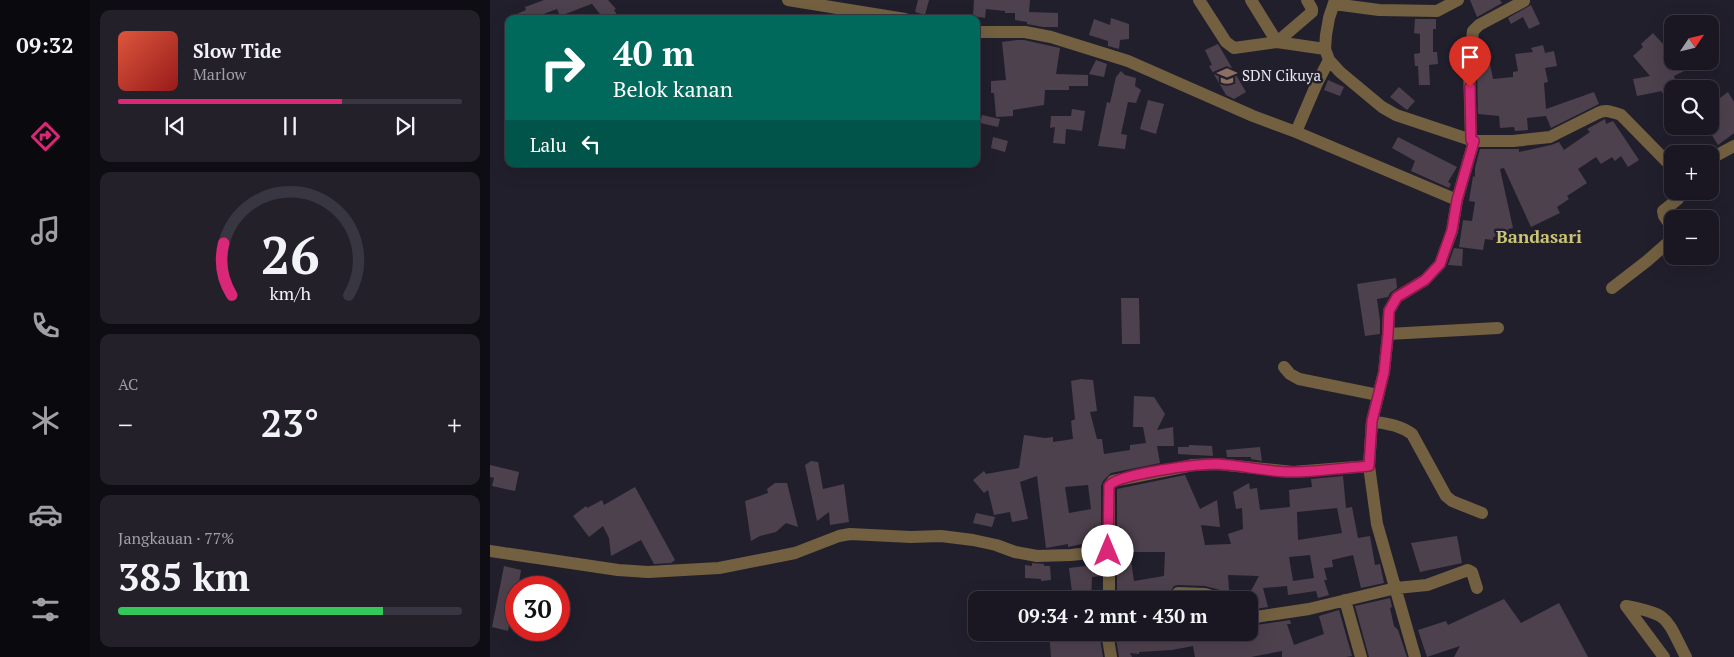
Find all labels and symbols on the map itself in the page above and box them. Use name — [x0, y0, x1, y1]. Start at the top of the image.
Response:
north arrow — [1664, 15, 1719, 70]
pin — [1449, 36, 1491, 87]
school or university icon: SDN Cikuya — [1216, 65, 1238, 87]
place label: SDN Cikuya — [1242, 65, 1321, 85]
district label: Bandasari — [1496, 224, 1582, 248]
position arrow — [1081, 524, 1133, 576]
speed limit sign: 30 — [505, 576, 570, 641]

